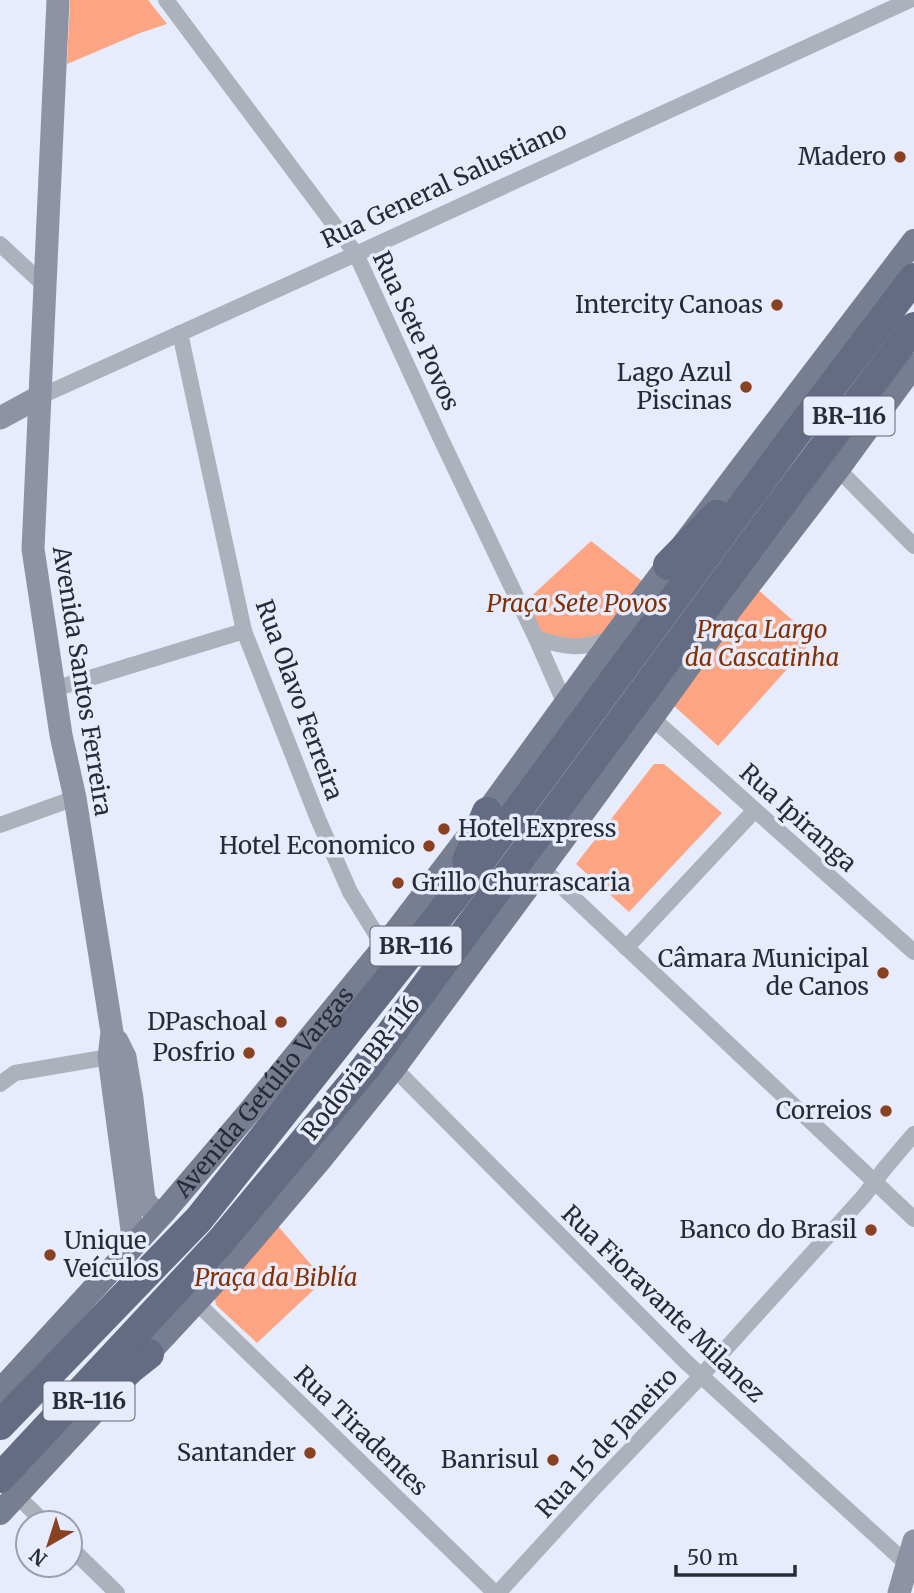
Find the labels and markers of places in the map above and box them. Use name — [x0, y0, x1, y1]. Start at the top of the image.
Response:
place label: Madero — [798, 141, 886, 172]
marker: Madero — [892, 149, 908, 165]
place label: Intercity Canoas — [575, 289, 763, 320]
marker: Intercity Canoas — [769, 297, 785, 313]
place label: Lago Azul Piscinas — [617, 357, 732, 416]
marker: Lago Azul Piscinas — [738, 379, 754, 395]
place label: Hotel Express — [458, 813, 616, 844]
marker: Hotel Express — [436, 821, 452, 837]
place label: Hotel Economico — [219, 830, 415, 861]
marker: Hotel Economico — [421, 838, 437, 854]
place label: Grillo Churrascaria — [412, 867, 631, 898]
marker: Grillo Churrascaria — [390, 875, 406, 891]
place label: Câmara Municipal de Canos — [658, 943, 869, 1002]
marker: Câmara Municipal de Canos — [875, 965, 891, 981]
place label: DPaschoal — [147, 1006, 267, 1037]
marker: DPaschoal — [273, 1014, 289, 1030]
place label: Posfrio — [153, 1037, 235, 1068]
marker: Posfrio — [241, 1045, 257, 1061]
place label: Correios — [776, 1095, 872, 1126]
marker: Correios — [878, 1103, 894, 1119]
place label: Banco do Brasil — [679, 1214, 857, 1245]
marker: Banco do Brasil — [863, 1222, 879, 1238]
place label: Unique Veículos — [63, 1225, 159, 1284]
marker: Unique Veículos — [42, 1247, 58, 1263]
place label: Santander — [177, 1437, 296, 1468]
place label: Banrisul — [441, 1444, 539, 1475]
marker: Santander — [302, 1445, 318, 1461]
marker: Banrisul — [545, 1452, 561, 1468]

